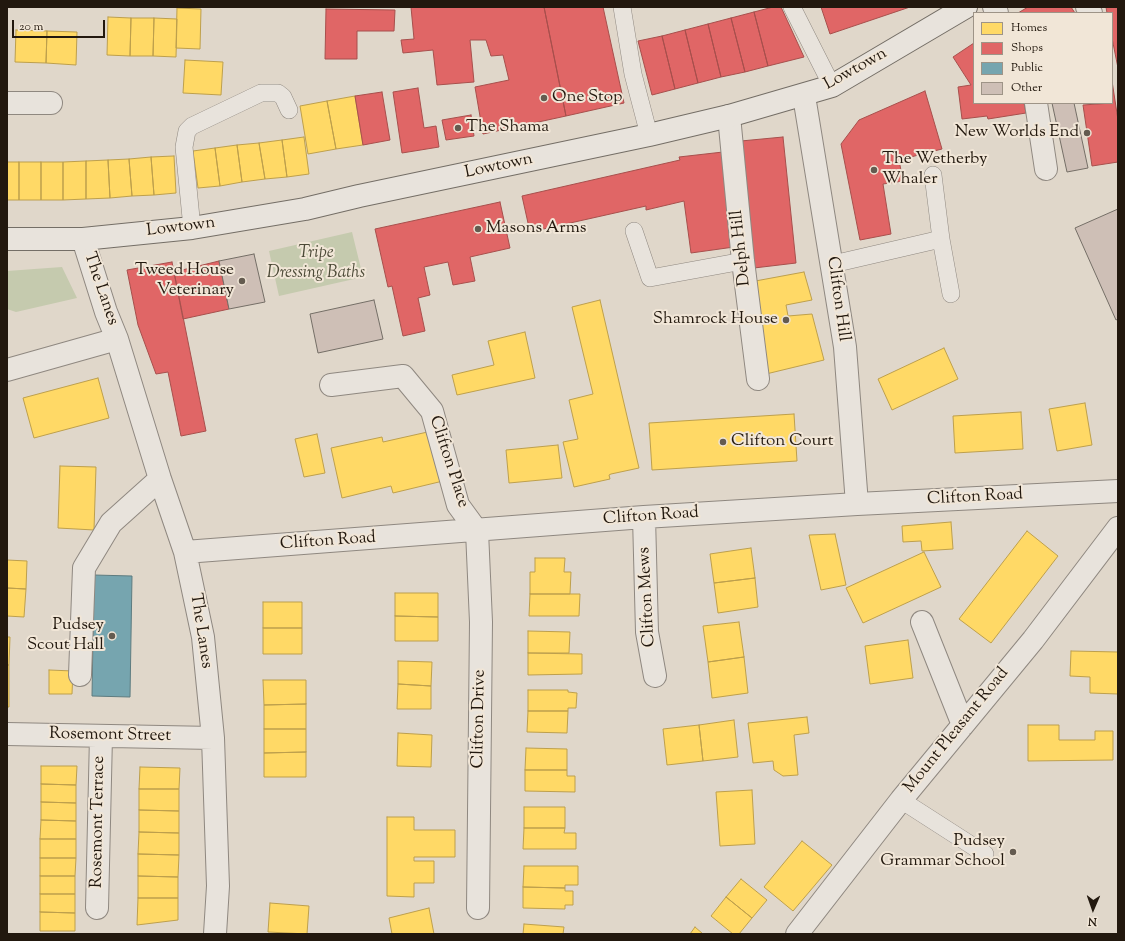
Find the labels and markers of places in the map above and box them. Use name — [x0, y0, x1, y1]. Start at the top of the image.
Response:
place label: One Stop — [552, 88, 622, 108]
marker: One Stop — [539, 93, 549, 103]
place label: The Shama — [466, 118, 549, 138]
marker: The Shama — [453, 123, 463, 133]
place label: New Worlds End — [955, 123, 1079, 143]
marker: New Worlds End — [1082, 128, 1092, 138]
place label: The Wetherby Whaler — [882, 150, 987, 190]
marker: The Wetherby Whaler — [869, 165, 879, 175]
place label: Masons Arms — [486, 219, 586, 239]
marker: Masons Arms — [473, 224, 483, 234]
place label: Tweed House Veterinary — [135, 261, 234, 301]
marker: Tweed House Veterinary — [237, 276, 247, 286]
place label: Shamrock House — [653, 310, 778, 330]
marker: Shamrock House — [781, 315, 791, 325]
place label: Clifton Court — [731, 432, 833, 452]
marker: Clifton Court — [718, 437, 728, 447]
place label: Pudsey Scout Hall — [27, 616, 104, 656]
marker: Pudsey Scout Hall — [107, 631, 117, 641]
place label: Pudsey Grammar School — [880, 832, 1005, 872]
marker: Pudsey Grammar School — [1008, 847, 1018, 857]

